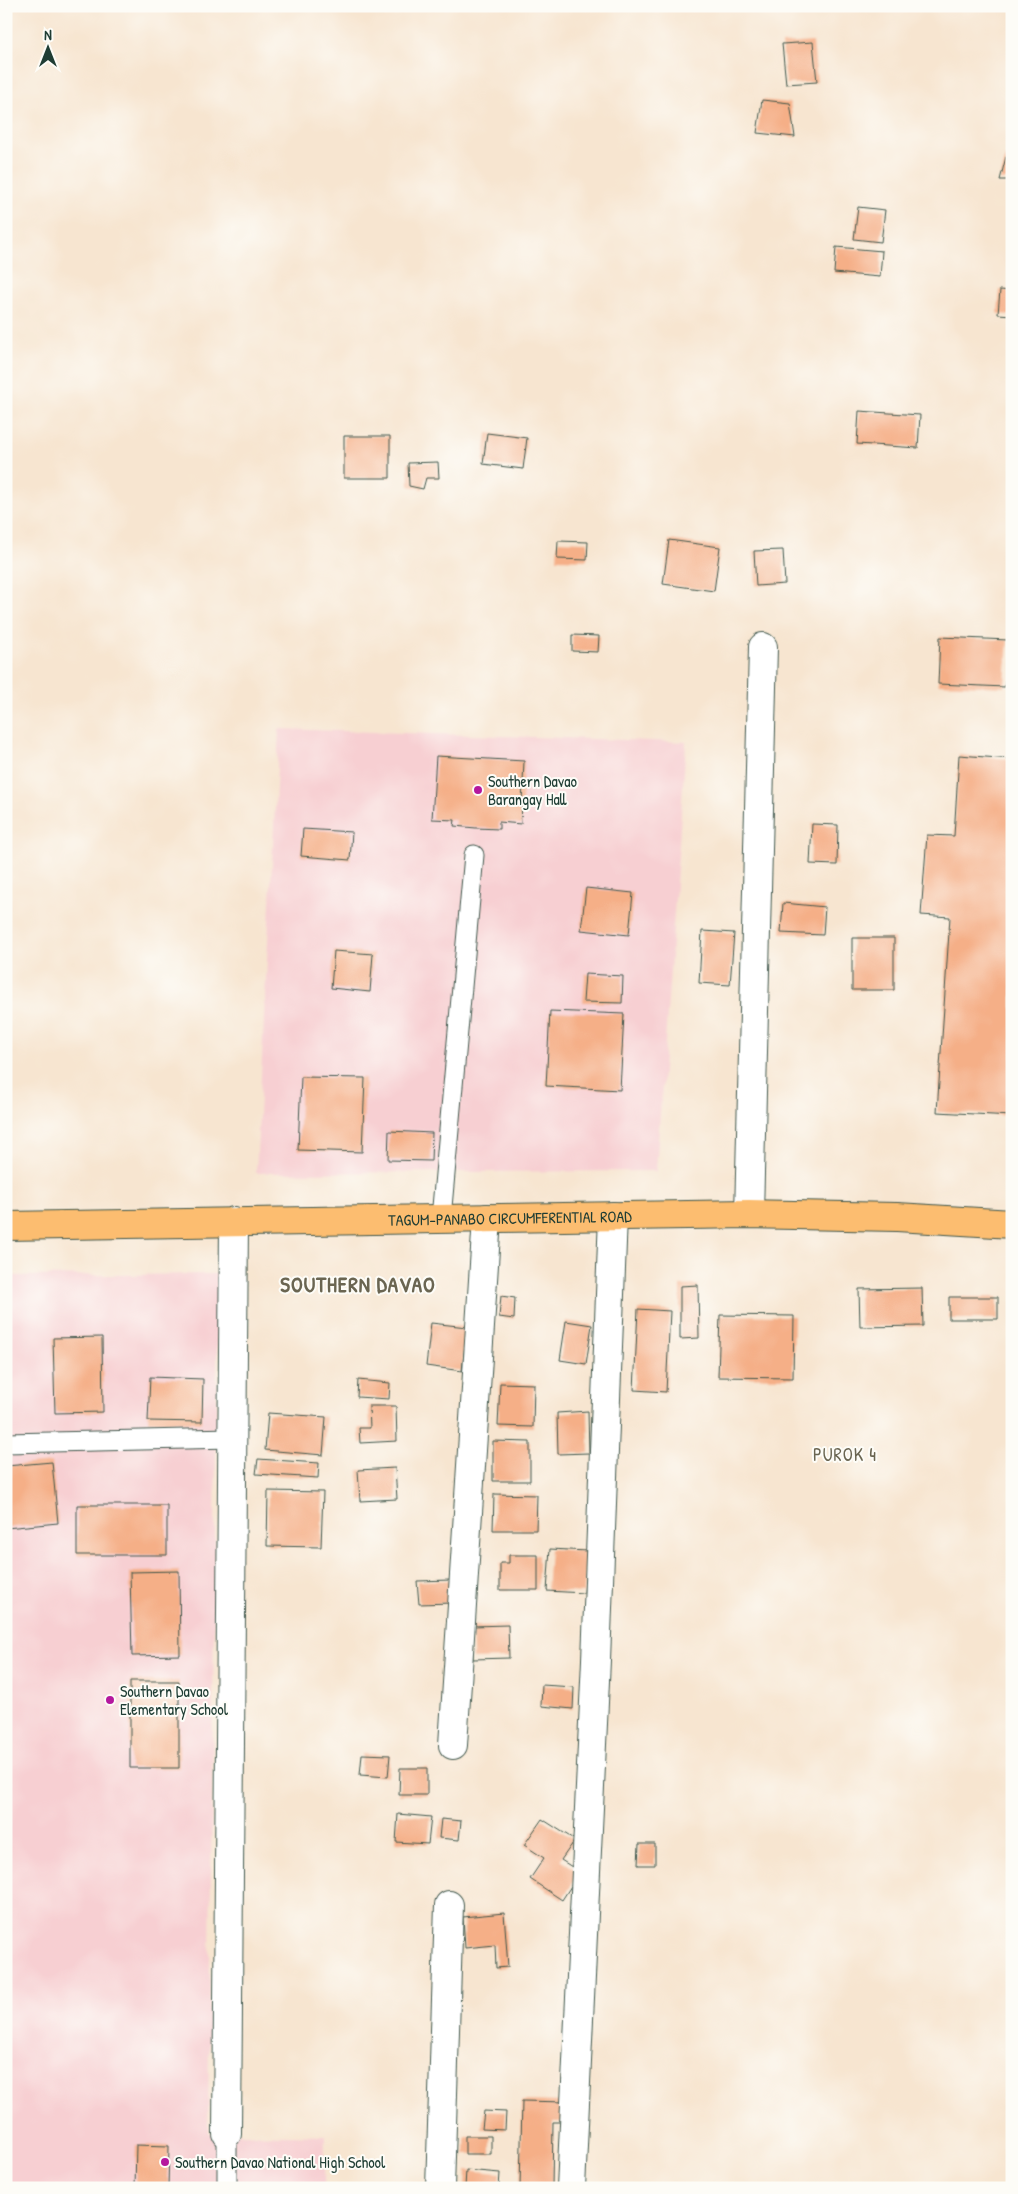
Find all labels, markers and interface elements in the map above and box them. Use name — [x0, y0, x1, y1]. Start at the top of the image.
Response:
north arrow — [22, 22, 72, 72]
text: N — [44, 25, 52, 44]
place label: Southern Davao Barangay Hall — [488, 770, 577, 810]
marker: Southern Davao Barangay Hall — [472, 784, 484, 796]
street label: TAGUM-PANABO CIRCUMFERENTIAL ROAD — [388, 1205, 632, 1231]
district label: SOUTHERN DAVAO — [280, 1270, 436, 1299]
district label: PUROK 4 — [813, 1442, 877, 1467]
place label: Southern Davao Elementary School — [120, 1680, 229, 1720]
marker: Southern Davao Elementary School — [104, 1694, 116, 1706]
place label: Southern Davao National High School — [175, 2151, 386, 2173]
marker: Southern Davao National High School — [159, 2156, 171, 2168]

